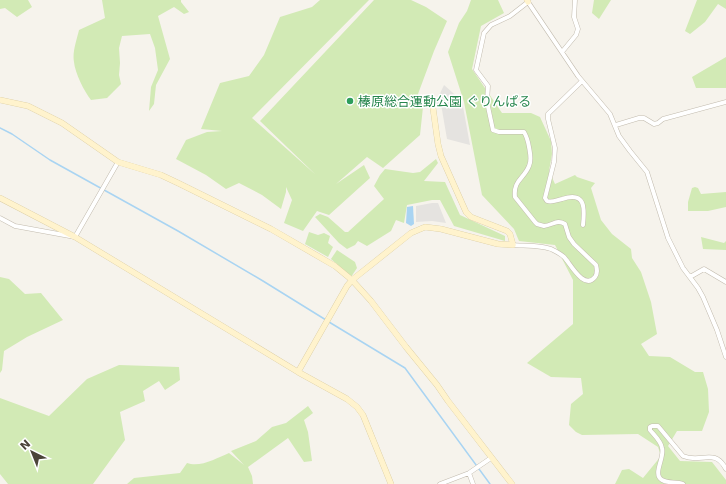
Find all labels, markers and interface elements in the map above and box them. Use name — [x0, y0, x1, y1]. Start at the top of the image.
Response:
place label: 榛原総合運動公園 ぐりんぱる — [358, 94, 531, 109]
marker: 榛原総合運動公園 ぐりんぱる — [345, 96, 355, 106]
north arrow — [12, 432, 52, 472]
text: N — [18, 437, 33, 453]

